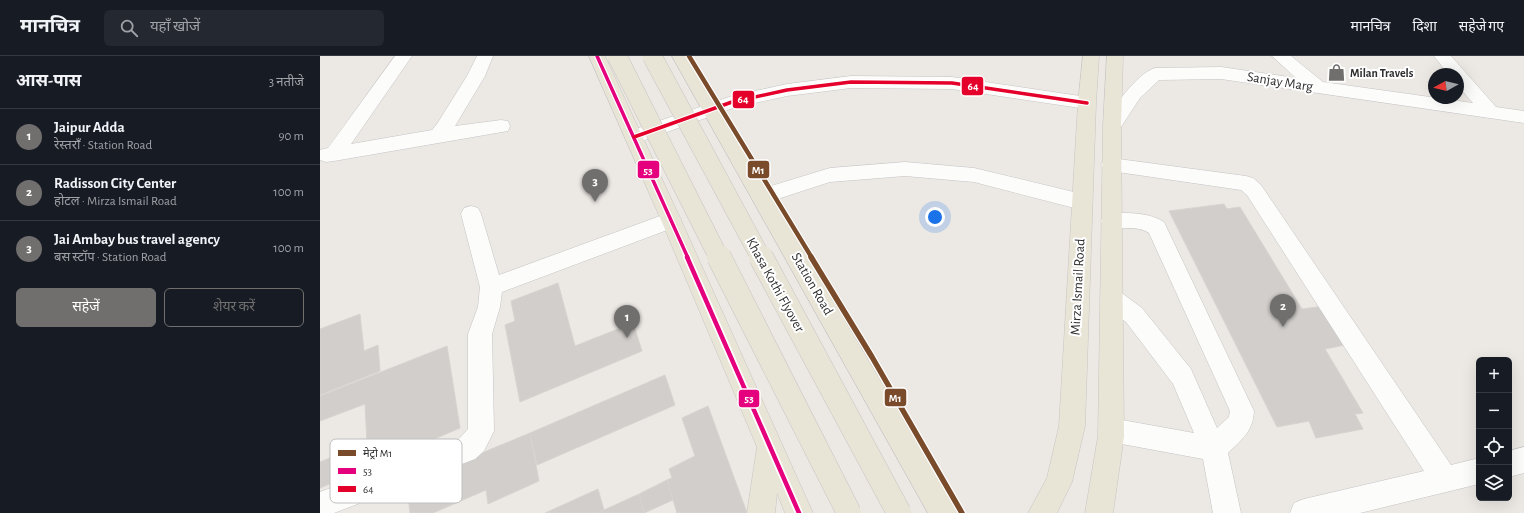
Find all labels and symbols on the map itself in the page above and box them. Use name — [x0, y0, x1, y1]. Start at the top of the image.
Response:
shop icon: Milan Travels — [1327, 63, 1347, 83]
place label: Milan Travels — [1350, 67, 1414, 79]
north arrow — [1428, 68, 1464, 104]
street label: Sanjay Marg — [1246, 70, 1314, 94]
line badge: 64 — [961, 76, 984, 96]
text: 64 — [968, 81, 979, 92]
line badge: 64 — [732, 90, 755, 109]
text: 64 — [738, 94, 749, 105]
line badge: 53 — [637, 160, 660, 179]
line badge: M1 — [747, 160, 770, 179]
text: 53 — [643, 165, 653, 176]
text: M1 — [752, 165, 764, 176]
pin: 3 — [582, 169, 608, 202]
your location — [925, 207, 945, 227]
street label: Khasa Kothi Flyover — [743, 235, 807, 335]
street label: Mirza Ismail Road — [1068, 238, 1088, 336]
street label: Station Road — [789, 250, 835, 318]
pin: 2 — [1270, 294, 1296, 327]
pin: 1 — [614, 305, 640, 338]
line badge: M1 — [884, 388, 907, 407]
line badge: 53 — [738, 389, 760, 408]
text: 53 — [744, 393, 754, 404]
text: M1 — [889, 393, 901, 404]
legend — [330, 439, 462, 503]
text: मेट्रो M1 — [363, 447, 392, 460]
text: 53 — [363, 466, 373, 477]
text: 64 — [363, 484, 373, 495]

